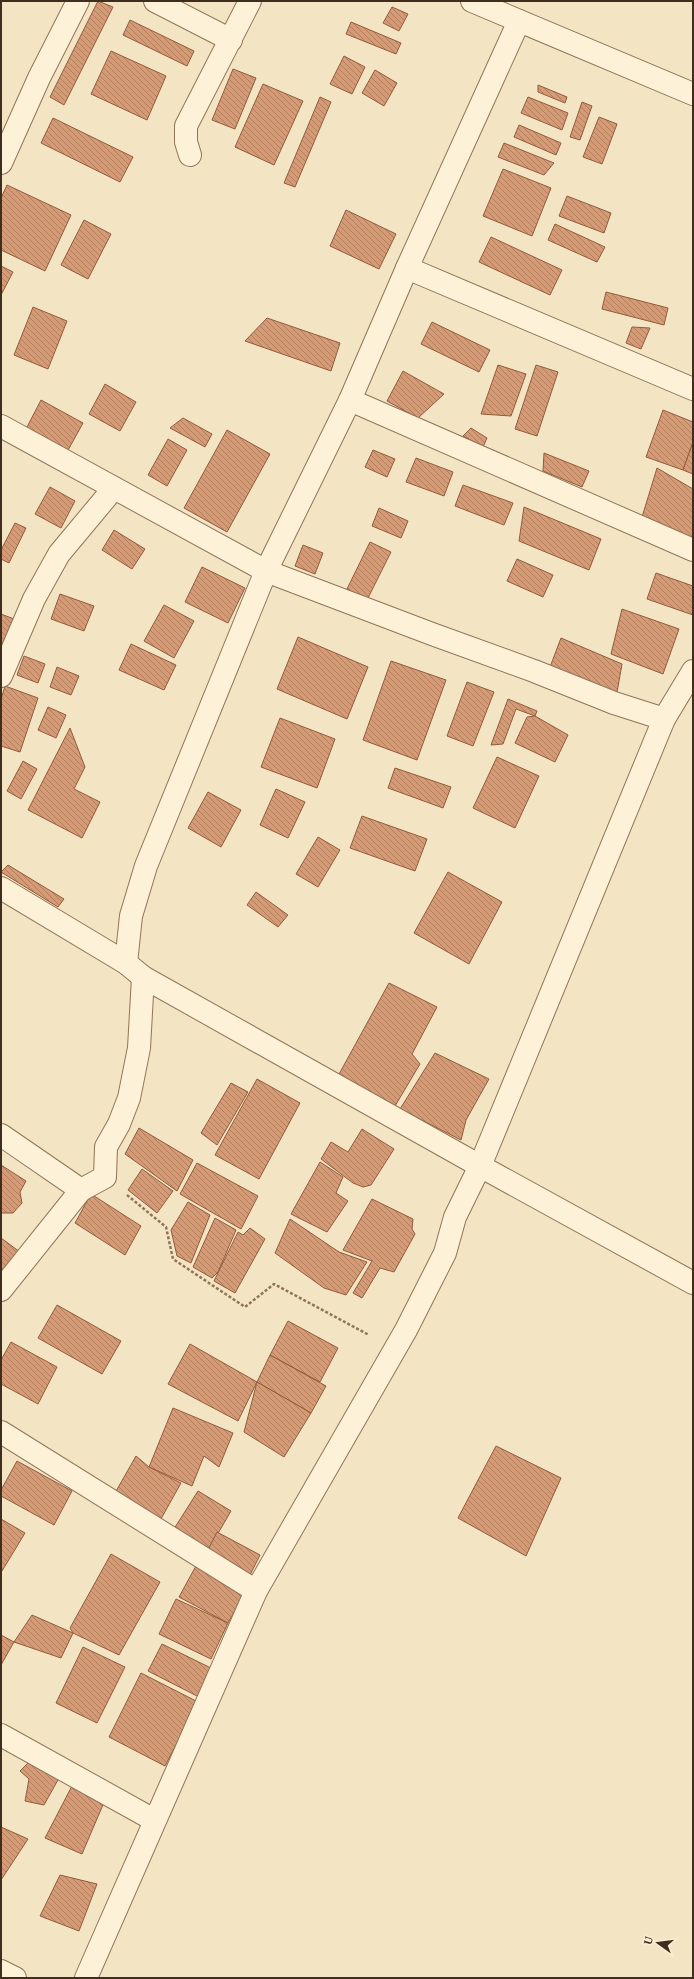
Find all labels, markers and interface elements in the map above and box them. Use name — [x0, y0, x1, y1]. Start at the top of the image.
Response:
north arrow — [638, 1923, 678, 1963]
text: U — [641, 1935, 656, 1946]

